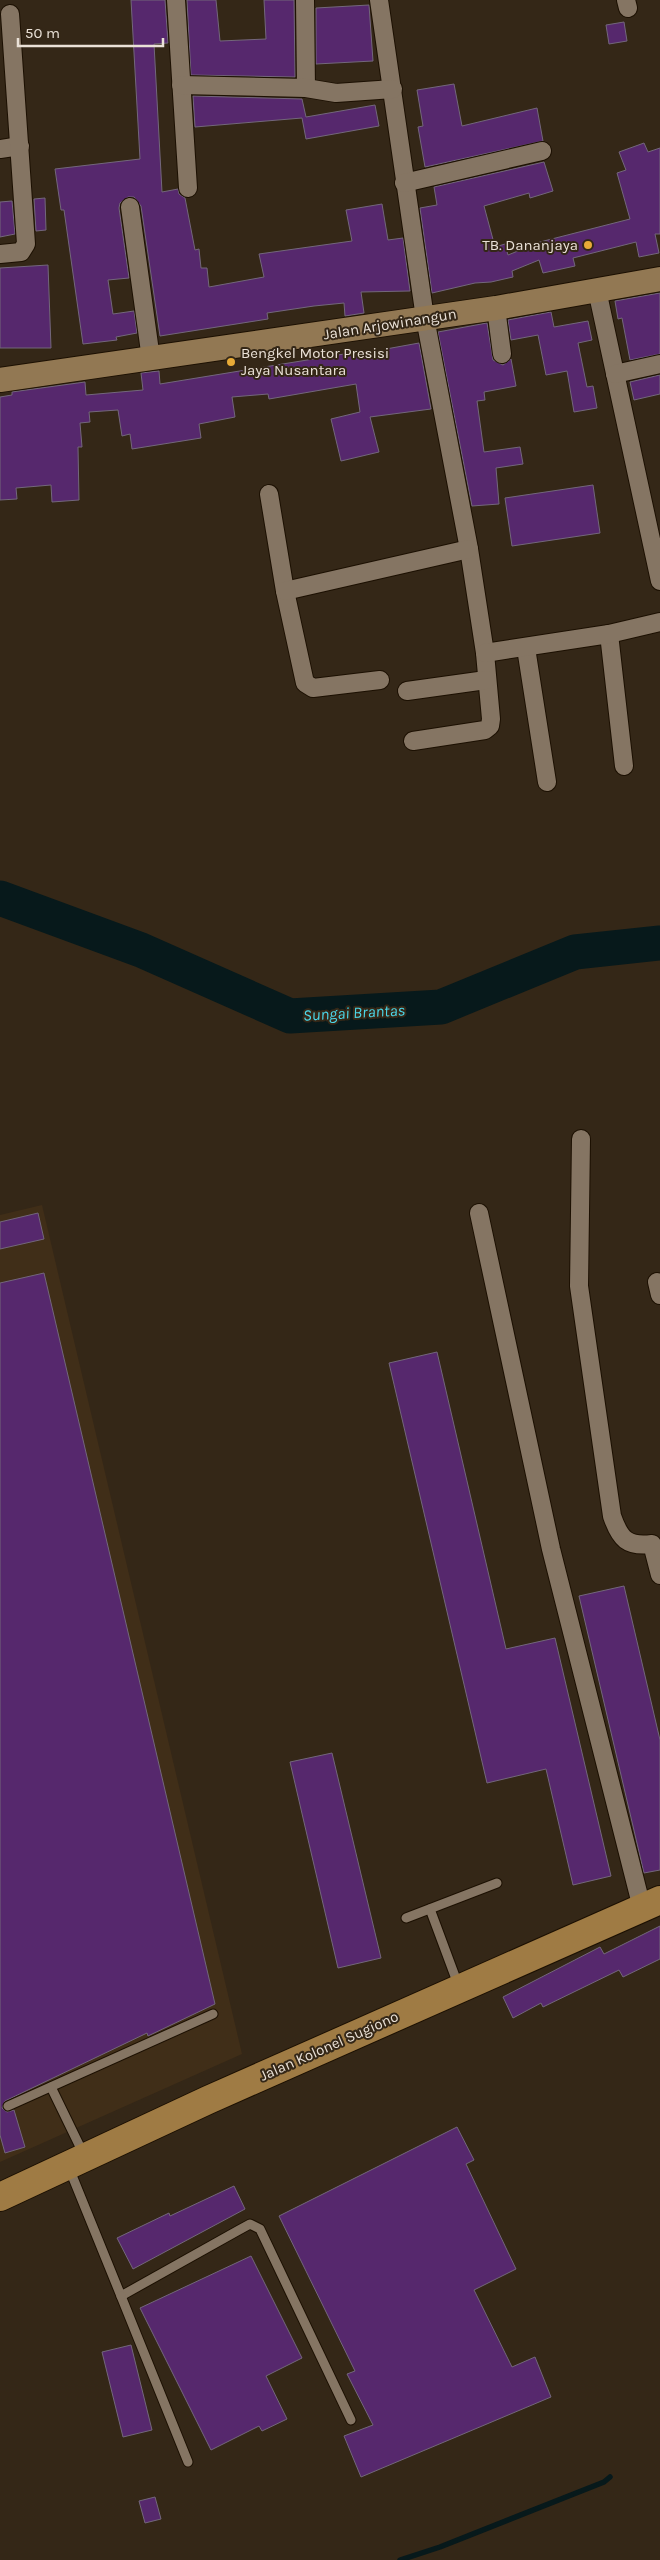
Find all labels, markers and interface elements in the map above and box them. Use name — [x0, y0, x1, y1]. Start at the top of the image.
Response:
scale bar — [18, 15, 162, 47]
text: 50 m — [25, 24, 60, 42]
place label: TB. Dananjaya — [482, 236, 578, 254]
marker: TB. Dananjaya — [582, 239, 594, 251]
street label: Jalan Arjowinangun — [322, 305, 458, 343]
place label: Bengkel Motor Presisi Jaya Nusantara — [241, 344, 389, 379]
marker: Bengkel Motor Presisi Jaya Nusantara — [225, 356, 237, 368]
water label: Sungai Brantas — [302, 1000, 406, 1025]
street label: Jalan Kolonel Sugiono — [257, 2007, 401, 2085]

